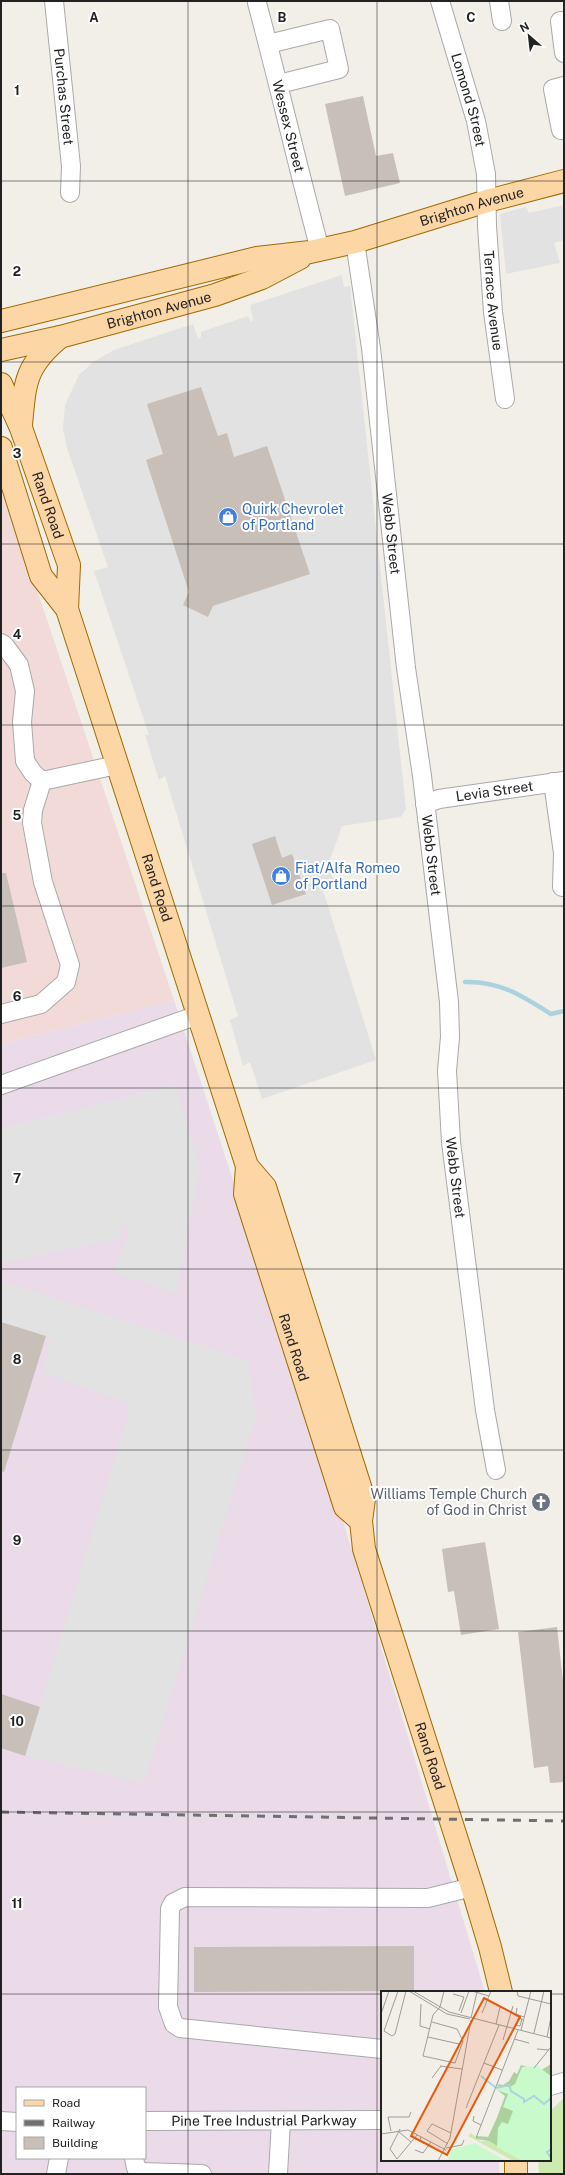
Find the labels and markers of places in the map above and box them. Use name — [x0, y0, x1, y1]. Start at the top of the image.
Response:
place label: Quirk Chevrolet of Portland — [242, 501, 344, 533]
shop icon: Quirk Chevrolet of Portland — [217, 506, 239, 528]
place label: Fiat/Alfa Romeo of Portland — [295, 860, 400, 892]
shop icon: Fiat/Alfa Romeo of Portland — [270, 865, 292, 887]
place label: Williams Temple Church of God in Christ — [370, 1486, 527, 1518]
church icon: Williams Temple Church of God in Christ — [530, 1491, 552, 1513]

